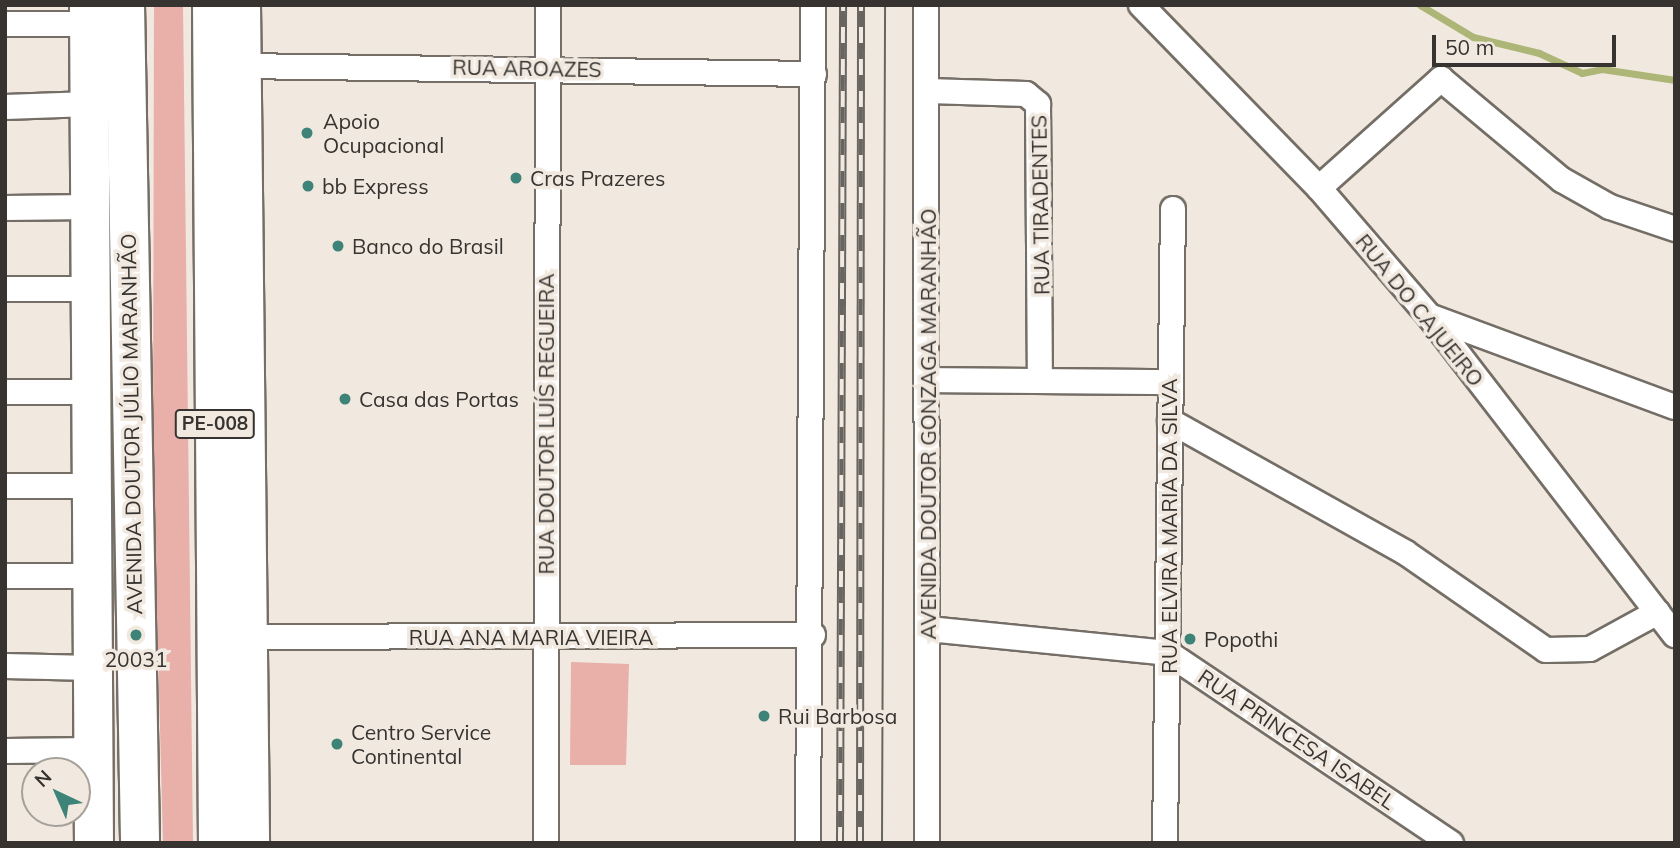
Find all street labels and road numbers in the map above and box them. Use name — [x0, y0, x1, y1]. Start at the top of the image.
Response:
street label: RUA AROAZES — [452, 54, 602, 82]
street label: RUA TIRADENTES — [1026, 115, 1054, 295]
street label: AVENIDA DOUTOR GONZAGA MARANHÃO — [915, 208, 941, 640]
street label: RUA DO CAJUEIRO — [1351, 229, 1489, 391]
street label: AVENIDA DOUTOR JÚLIO MARANHÃO — [115, 233, 147, 615]
street label: RUA DOUTOR LUÍS REGUEIRA — [533, 273, 559, 575]
street label: RUA ELVIRA MARIA DA SILVA — [1156, 378, 1182, 674]
road number: PE-008 — [175, 408, 255, 440]
street label: RUA ANA MARIA VIEIRA — [409, 624, 653, 650]
street label: RUA PRINCESA ISABEL — [1194, 664, 1400, 814]

